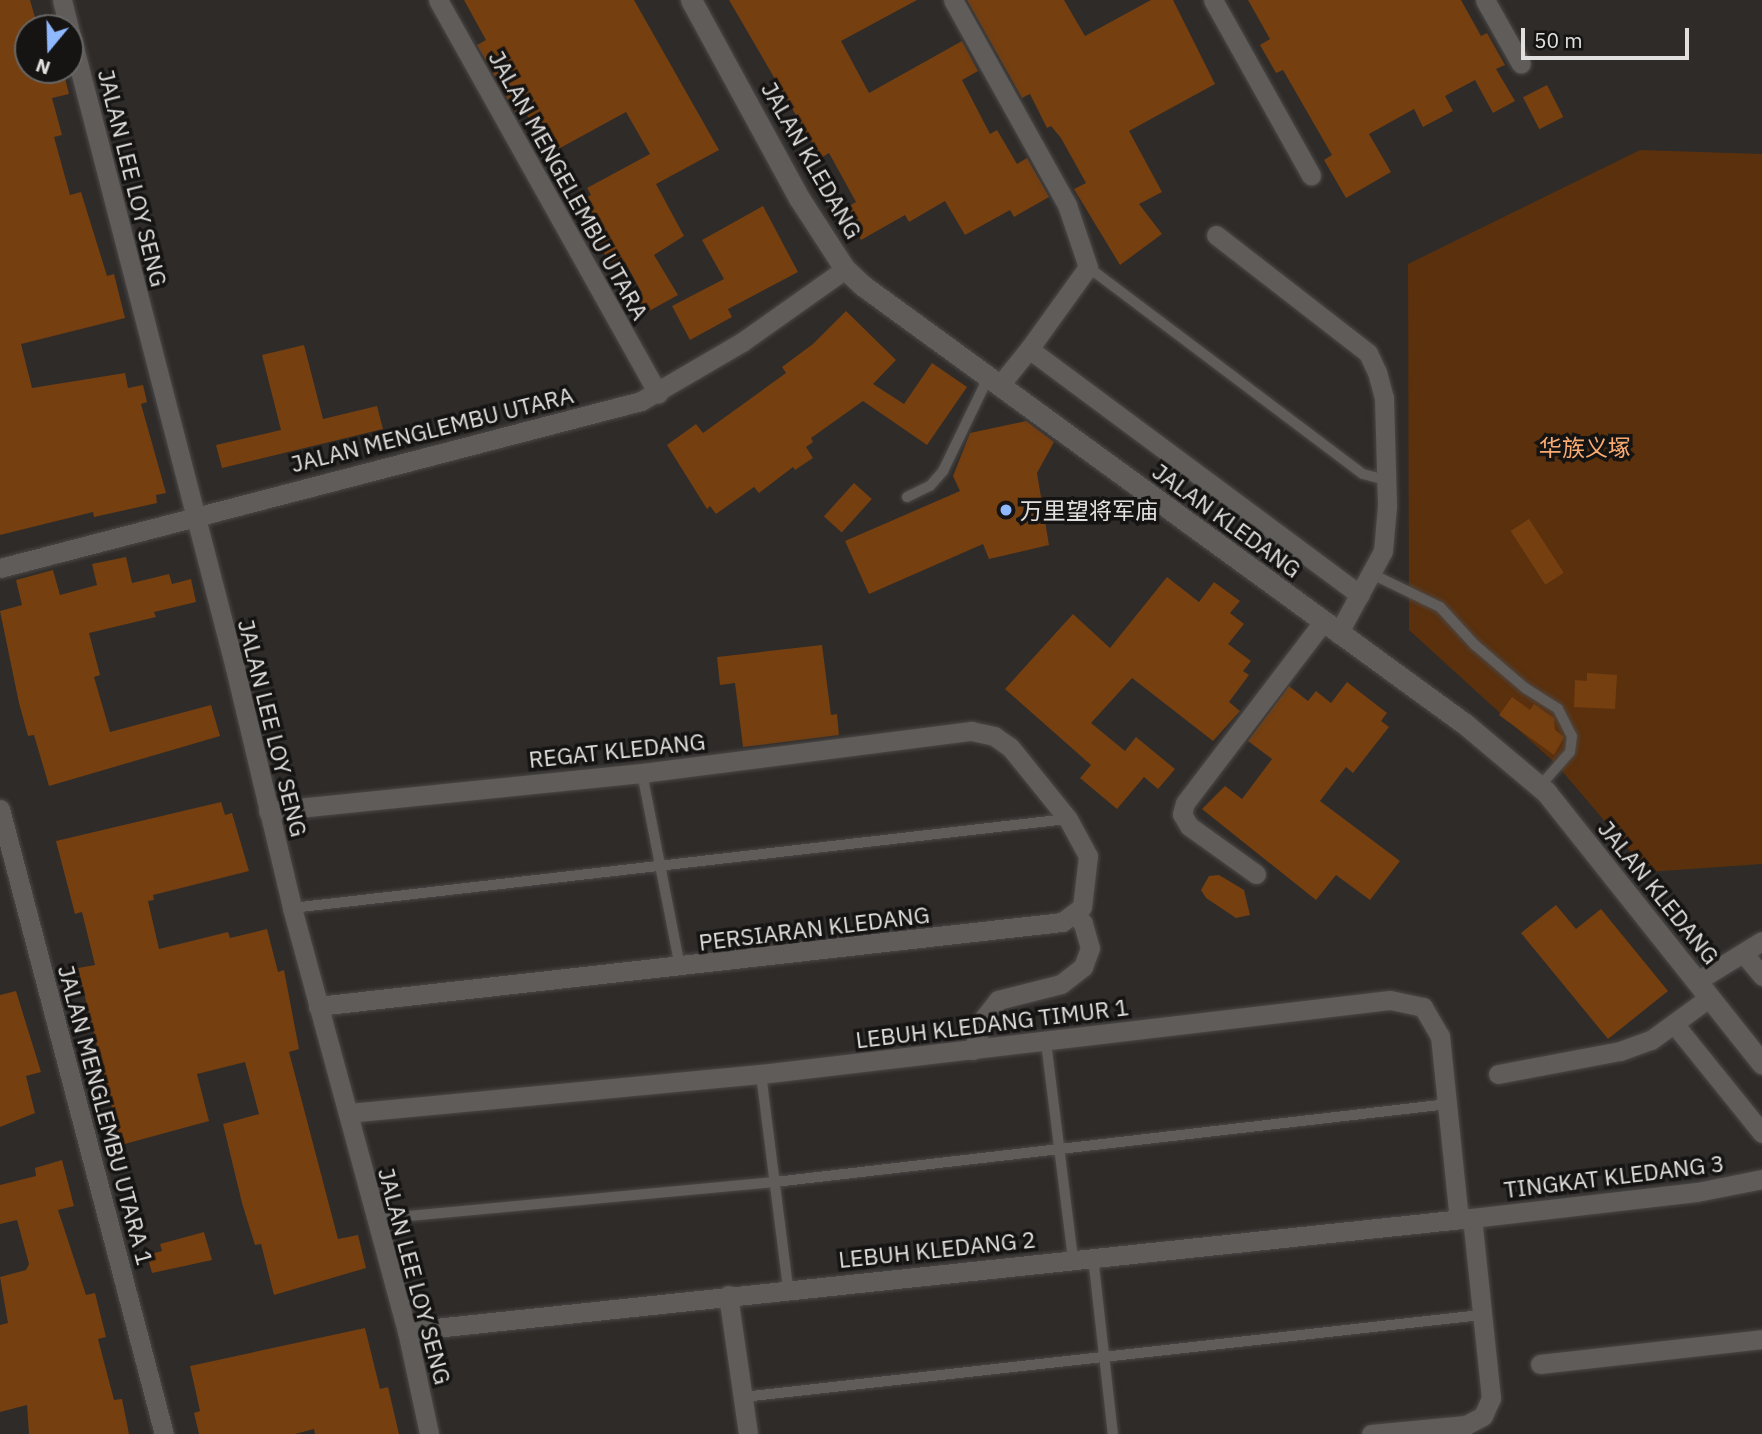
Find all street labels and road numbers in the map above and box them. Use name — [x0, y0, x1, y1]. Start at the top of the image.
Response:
street label: JALAN MENGELEMBU UTARA — [483, 46, 655, 324]
street label: JALAN LEE LOY SENG — [93, 66, 173, 290]
street label: JALAN KLEDANG — [756, 77, 868, 243]
street label: JALAN MENGLEMBU UTARA — [288, 381, 576, 477]
street label: JALAN KLEDANG — [1148, 457, 1306, 583]
street label: JALAN LEE LOY SENG — [233, 616, 313, 840]
street label: REGAT KLEDANG — [527, 727, 707, 773]
street label: JALAN KLEDANG — [1593, 815, 1725, 969]
street label: PERSIARAN KLEDANG — [697, 900, 931, 956]
street label: JALAN MENGLEMBU UTARA 1 — [53, 962, 159, 1268]
street label: LEBUH KLEDANG TIMUR 1 — [854, 993, 1130, 1053]
street label: TINGKAT KLEDANG 3 — [1502, 1149, 1726, 1203]
street label: JALAN LEE LOY SENG — [373, 1165, 457, 1387]
street label: LEBUH KLEDANG 2 — [837, 1225, 1037, 1273]

